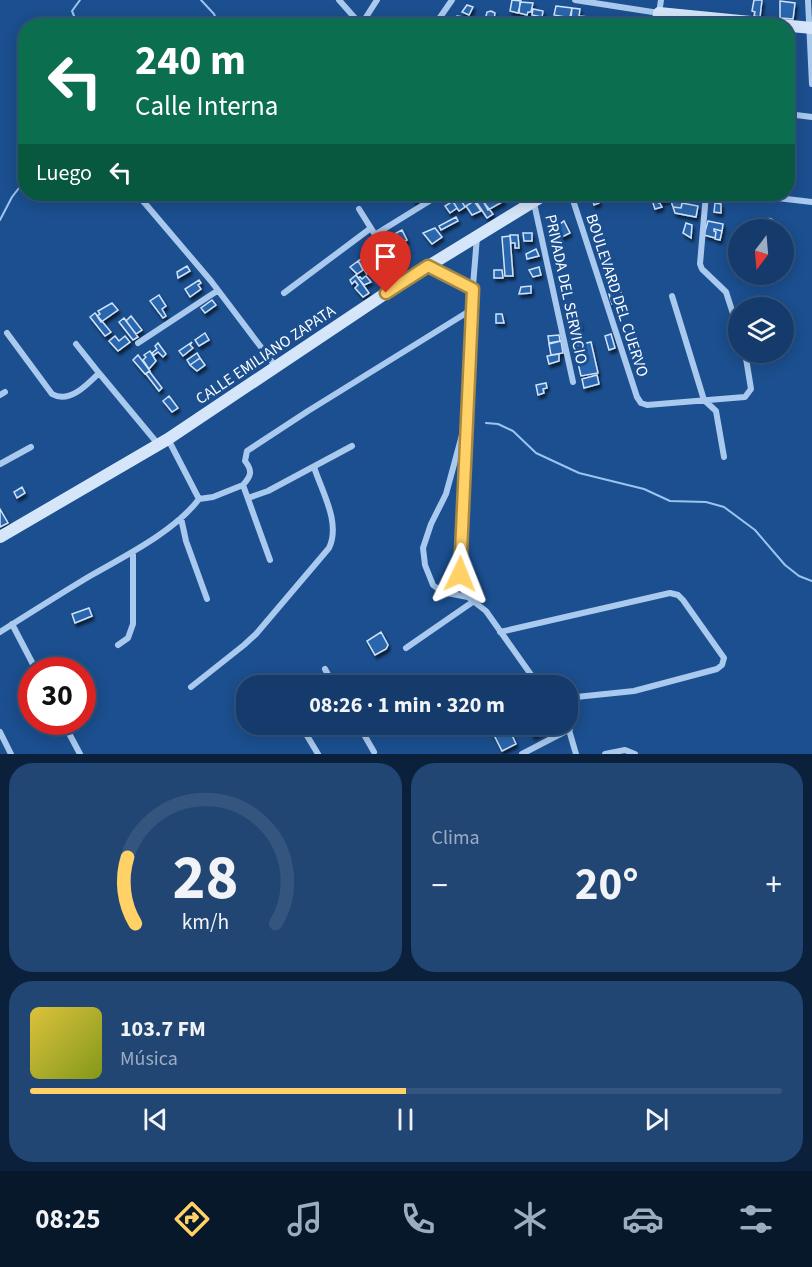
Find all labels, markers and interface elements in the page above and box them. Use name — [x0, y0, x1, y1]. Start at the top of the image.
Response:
text: 240 m — [135, 31, 246, 91]
icon: left — [36, 42, 114, 120]
text: Calle Interna — [135, 87, 278, 126]
icon: left — [104, 156, 137, 189]
text: Luego — [36, 157, 92, 189]
street label: BOULEVARD DEL CUERVO — [580, 211, 654, 380]
street label: PRIVADA DEL SERVICIO — [539, 212, 593, 366]
north arrow — [728, 219, 794, 285]
map controls — [728, 219, 794, 363]
pin — [360, 231, 411, 293]
icon: arrive — [369, 240, 402, 273]
button: layers — [728, 297, 794, 363]
street label: CALLE EMILIANO ZAPATA — [191, 300, 340, 410]
position arrow — [428, 542, 492, 606]
speed limit sign: 30 — [18, 657, 96, 735]
text: 08:26 · 1 min · 320 m — [309, 689, 505, 721]
text: Clima — [432, 824, 480, 852]
text: 28 — [172, 834, 238, 923]
text: 20° — [575, 853, 639, 917]
text: − — [432, 862, 448, 909]
text: + — [766, 862, 782, 909]
text: km/h — [181, 908, 229, 939]
text: 103.7 FM — [120, 1013, 206, 1045]
text: Música — [120, 1045, 178, 1073]
icon: previous — [139, 1103, 172, 1136]
icon: pause — [389, 1103, 422, 1136]
icon: next — [640, 1103, 673, 1136]
icon: directions — [171, 1198, 213, 1240]
icon: music — [284, 1198, 326, 1240]
icon: phone — [397, 1198, 439, 1240]
icon: climate — [509, 1198, 551, 1240]
icon: car — [622, 1198, 664, 1240]
icon: filters — [735, 1198, 777, 1240]
text: 08:25 — [35, 1200, 100, 1239]

